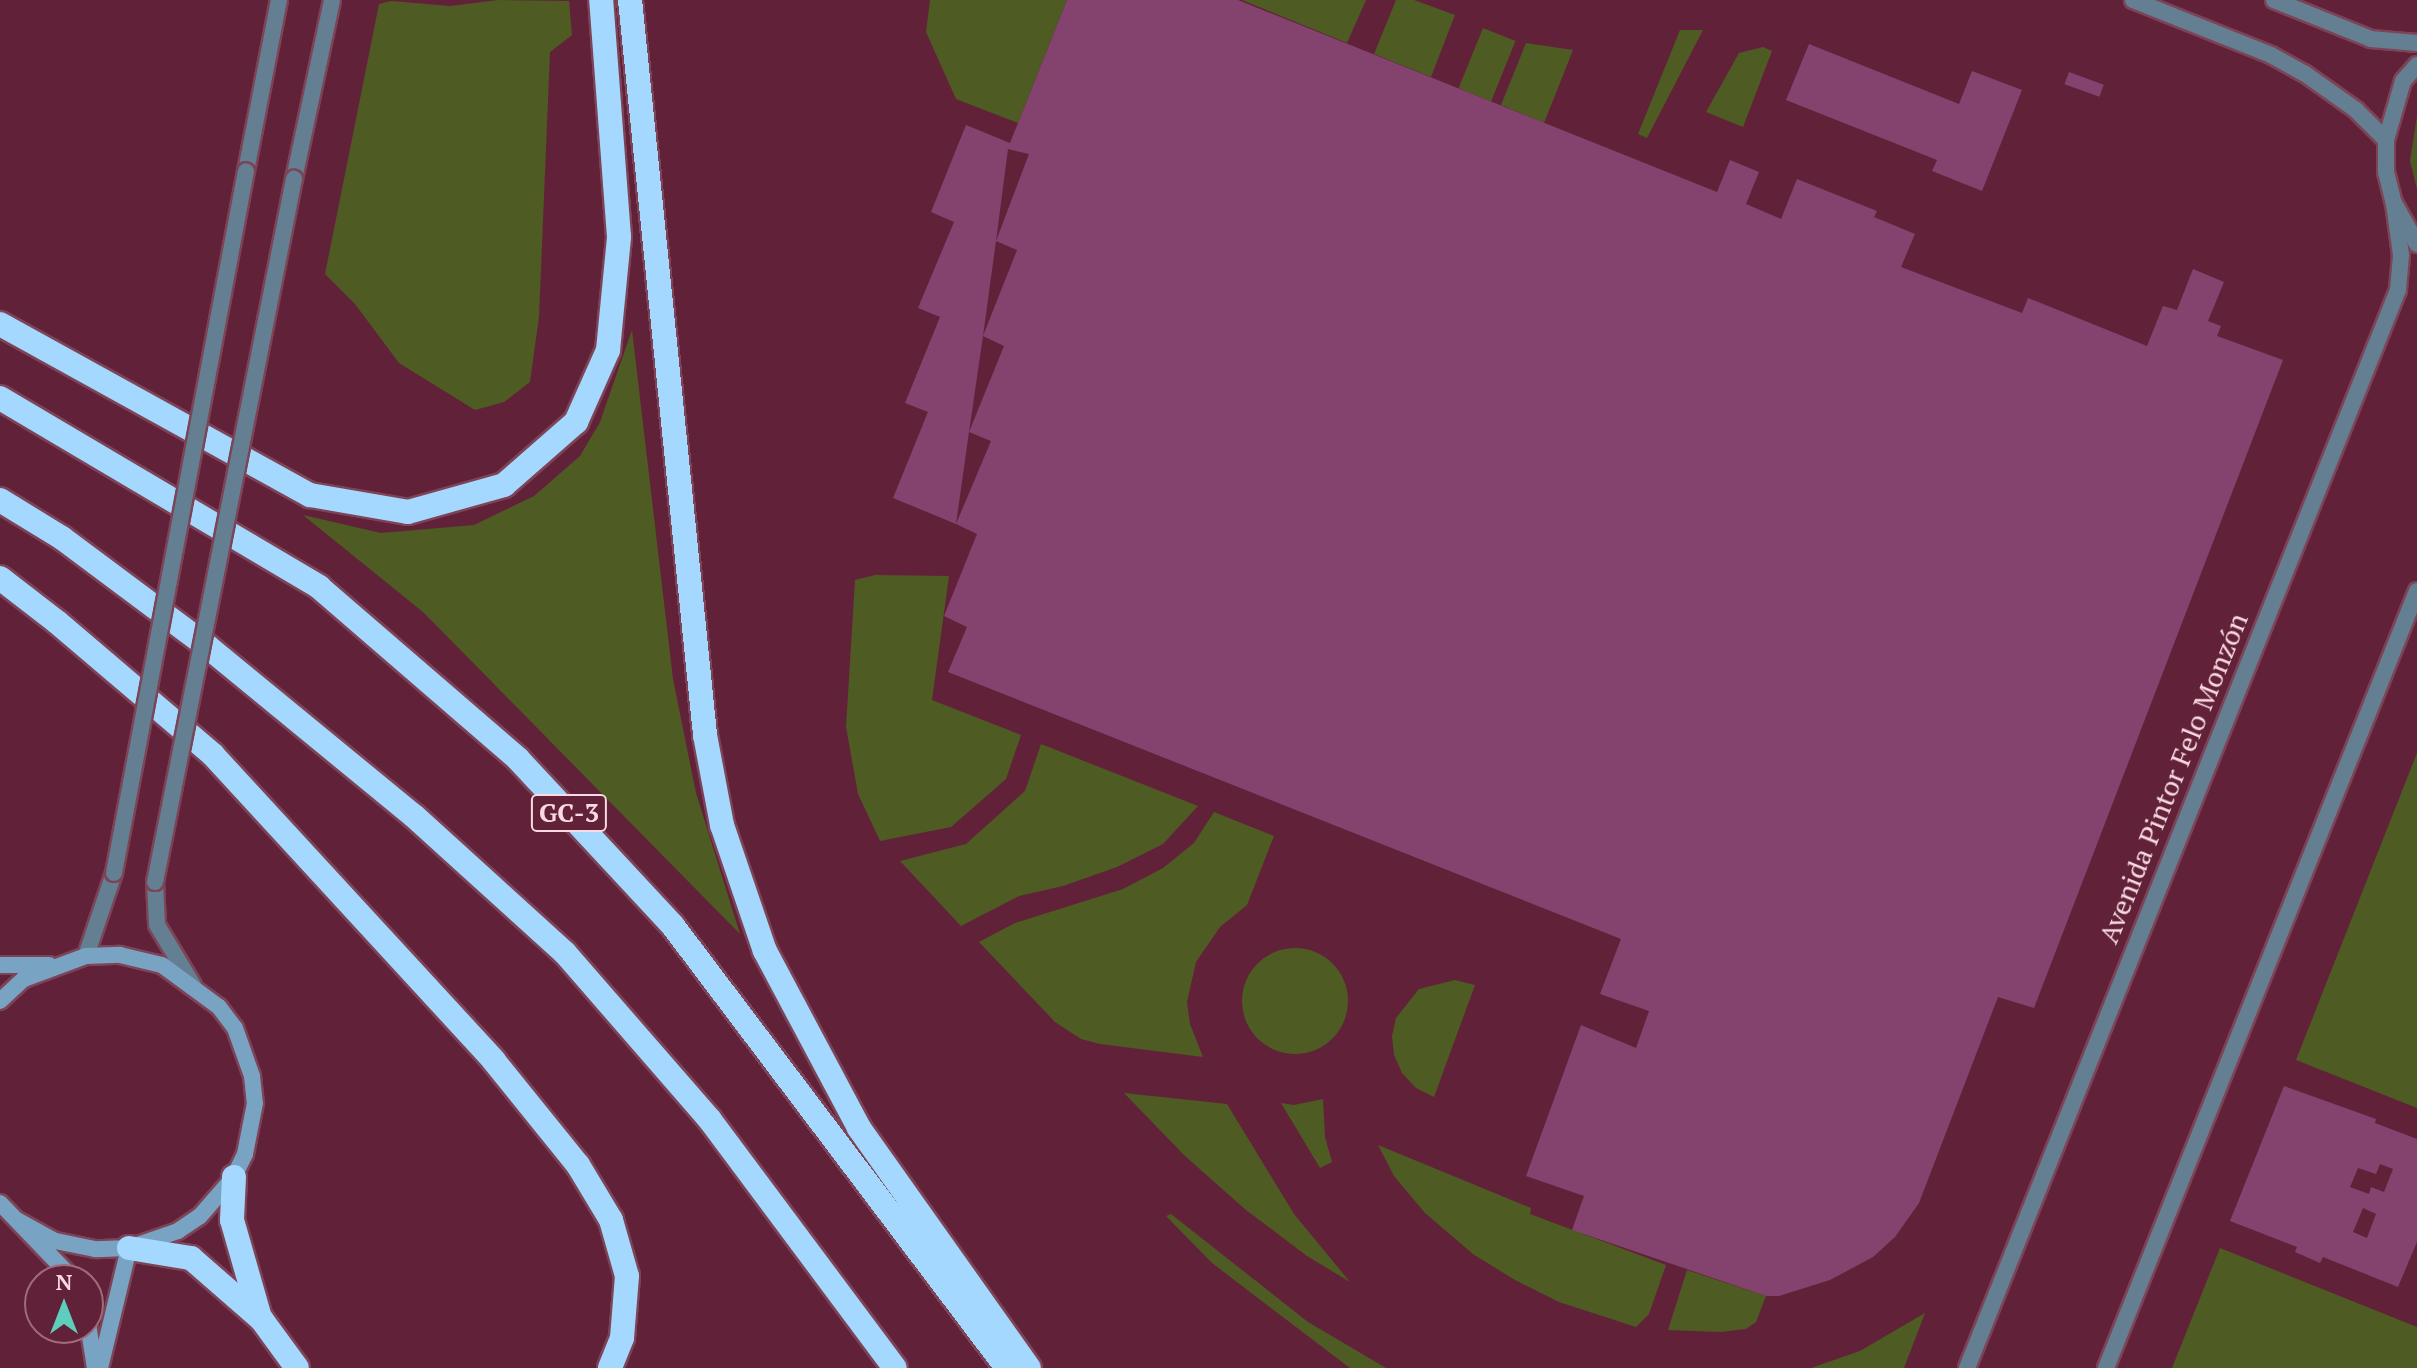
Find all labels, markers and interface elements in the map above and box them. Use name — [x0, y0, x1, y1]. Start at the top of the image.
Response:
street label: Avenida Pintor Felo Monzón — [2091, 608, 2255, 948]
road number: GC-3 — [529, 791, 609, 835]
north arrow — [24, 1264, 104, 1344]
text: N — [56, 1267, 72, 1296]

